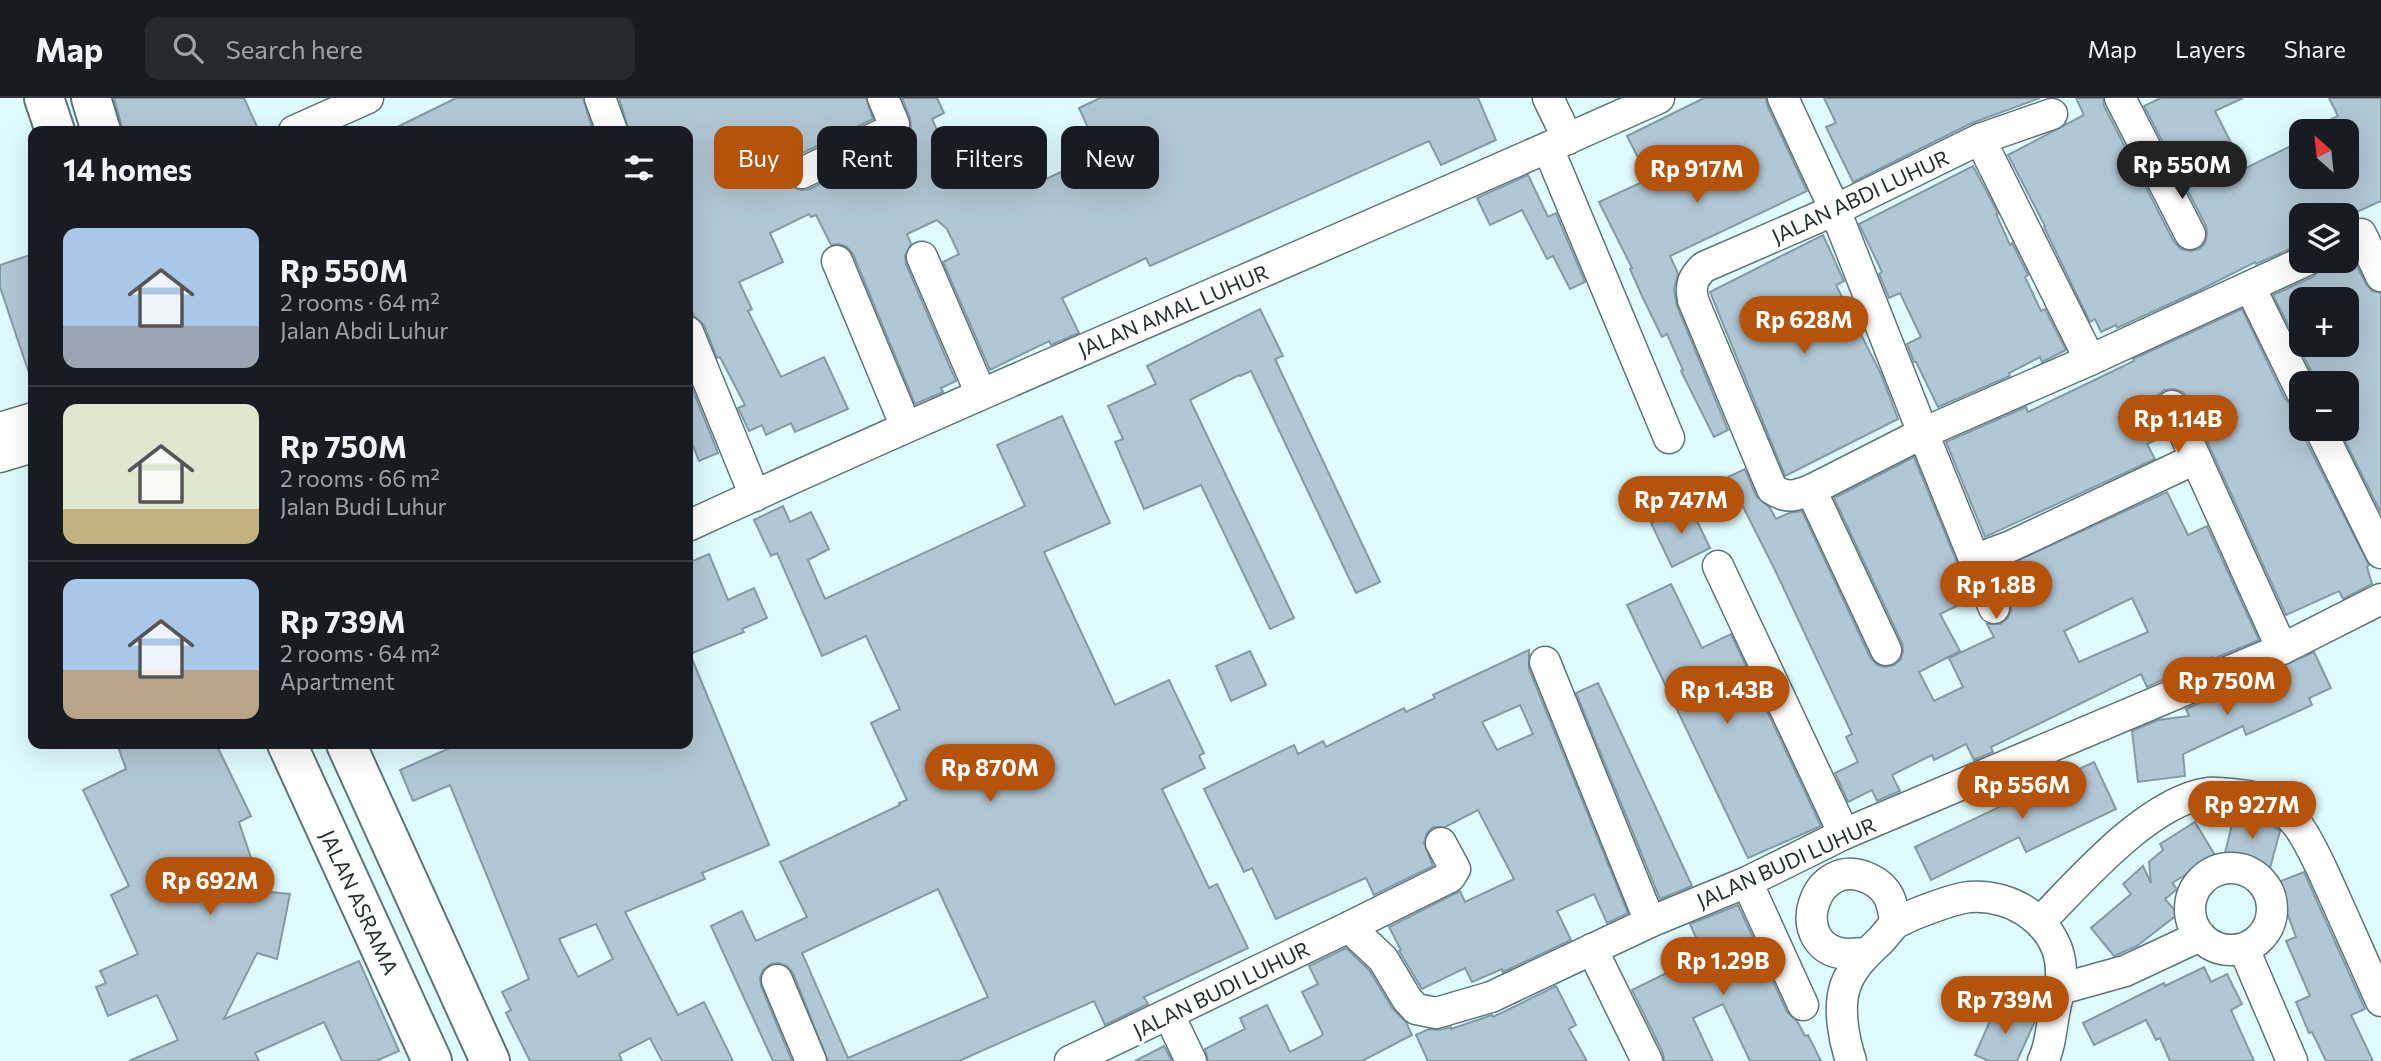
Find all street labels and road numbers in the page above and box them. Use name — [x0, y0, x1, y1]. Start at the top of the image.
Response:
street label: JALAN ABDI LUHUR — [1767, 144, 1953, 248]
street label: JALAN AMAL LUHUR — [1074, 259, 1272, 361]
street label: JALAN BUDI LUHUR — [1693, 811, 1879, 913]
street label: JALAN ASRAMA — [316, 826, 404, 978]
street label: JALAN BUDI LUHUR — [1129, 935, 1313, 1043]

